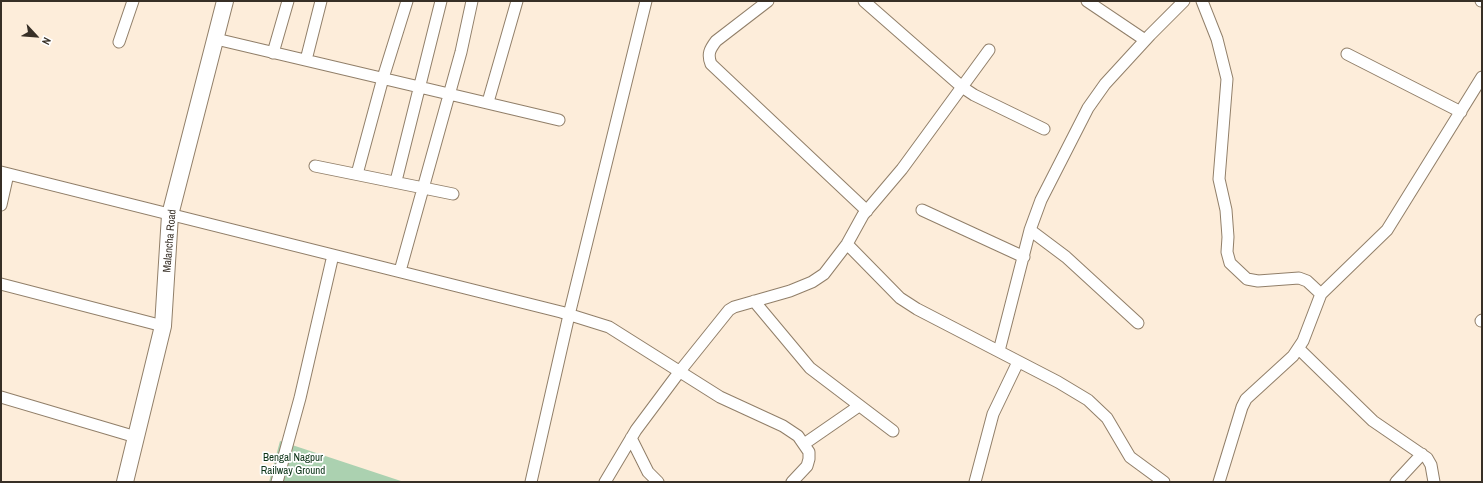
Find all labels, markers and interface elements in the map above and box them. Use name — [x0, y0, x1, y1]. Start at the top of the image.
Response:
north arrow — [16, 16, 56, 56]
text: N — [39, 35, 55, 47]
street label: Malancha Road — [161, 209, 179, 273]
park label: Bengal Nagpur Railway Ground — [261, 451, 325, 477]

